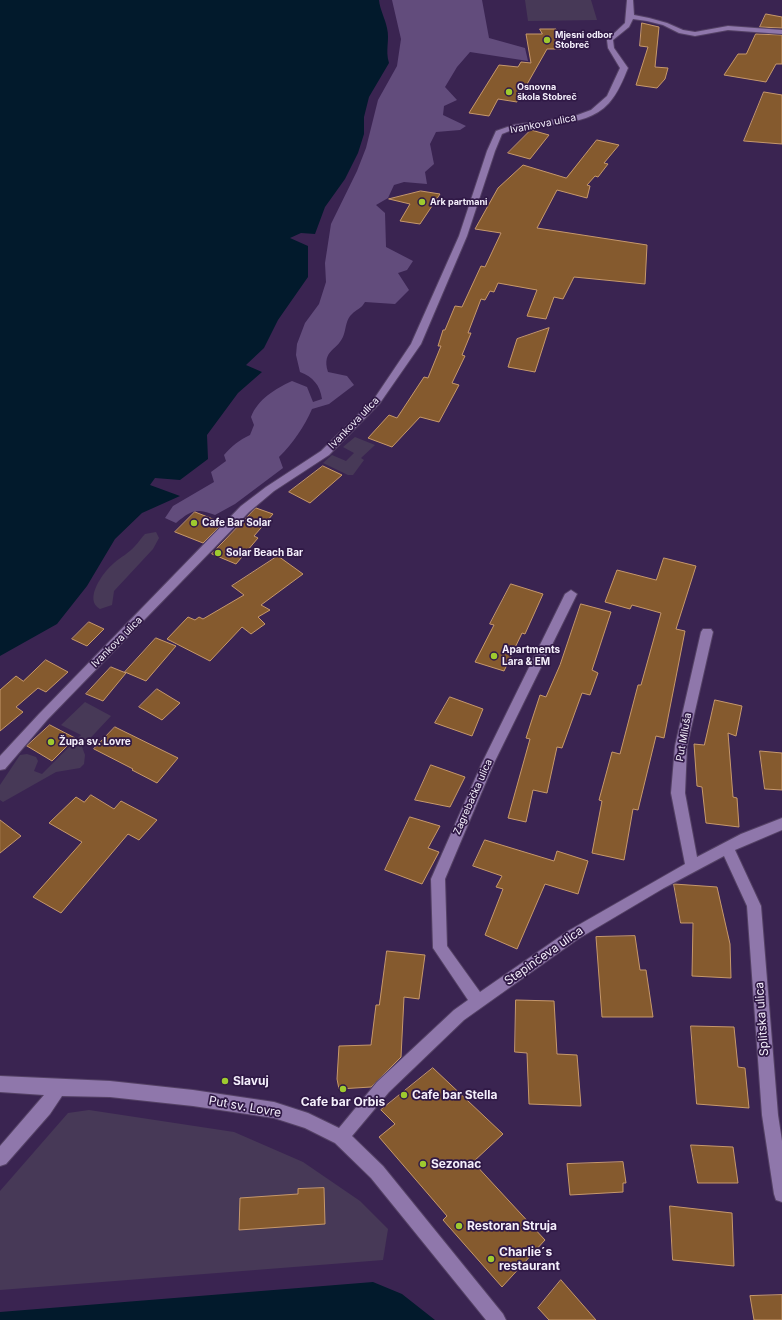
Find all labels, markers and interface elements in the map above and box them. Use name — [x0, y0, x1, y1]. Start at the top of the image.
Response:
place label: Mjesni odbor Stobreč — [555, 30, 612, 51]
marker: Mjesni odbor Stobreč — [542, 35, 552, 45]
place label: Osnovna škola Stobreč — [517, 82, 577, 103]
marker: Osnovna škola Stobreč — [504, 87, 514, 97]
street label: Ivankova ulica — [509, 112, 577, 136]
marker: Ark partmani — [417, 197, 427, 207]
place label: Ark partmani — [430, 197, 487, 207]
street label: Ivankova ulica — [326, 395, 382, 451]
place label: Cafe Bar Solar — [202, 517, 271, 529]
marker: Cafe Bar Solar — [189, 518, 199, 528]
place label: Solar Beach Bar — [226, 547, 303, 559]
marker: Solar Beach Bar — [213, 548, 223, 558]
street label: Ivankova ulica — [89, 614, 145, 670]
place label: Apartments Lara & EM — [502, 644, 560, 668]
marker: Apartments Lara & EM — [489, 651, 499, 661]
street label: Put Miluša — [674, 712, 694, 762]
place label: Župa sv. Lovre — [59, 736, 131, 748]
marker: Župa sv. Lovre — [46, 737, 56, 747]
street label: Zagrebačka ulica — [451, 758, 495, 836]
street label: Stepinčeva ulica — [502, 923, 586, 989]
street label: Splitska ulica — [752, 981, 772, 1057]
place label: Slavuj — [233, 1074, 269, 1088]
marker: Slavuj — [220, 1076, 230, 1086]
marker: Cafe bar Orbis — [338, 1084, 348, 1094]
place label: Cafe bar Stella — [412, 1088, 497, 1102]
marker: Cafe bar Stella — [399, 1090, 409, 1100]
street label: Put sv. Lovre — [208, 1094, 282, 1120]
place label: Cafe bar Orbis — [301, 1095, 385, 1109]
place label: Sezonac — [431, 1157, 481, 1171]
marker: Sezonac — [418, 1159, 428, 1169]
place label: Restoran Struja — [467, 1219, 557, 1233]
marker: Restoran Struja — [454, 1221, 464, 1231]
place label: Charlie´s restaurant — [499, 1245, 560, 1273]
marker: Charlie´s restaurant — [486, 1254, 496, 1264]

